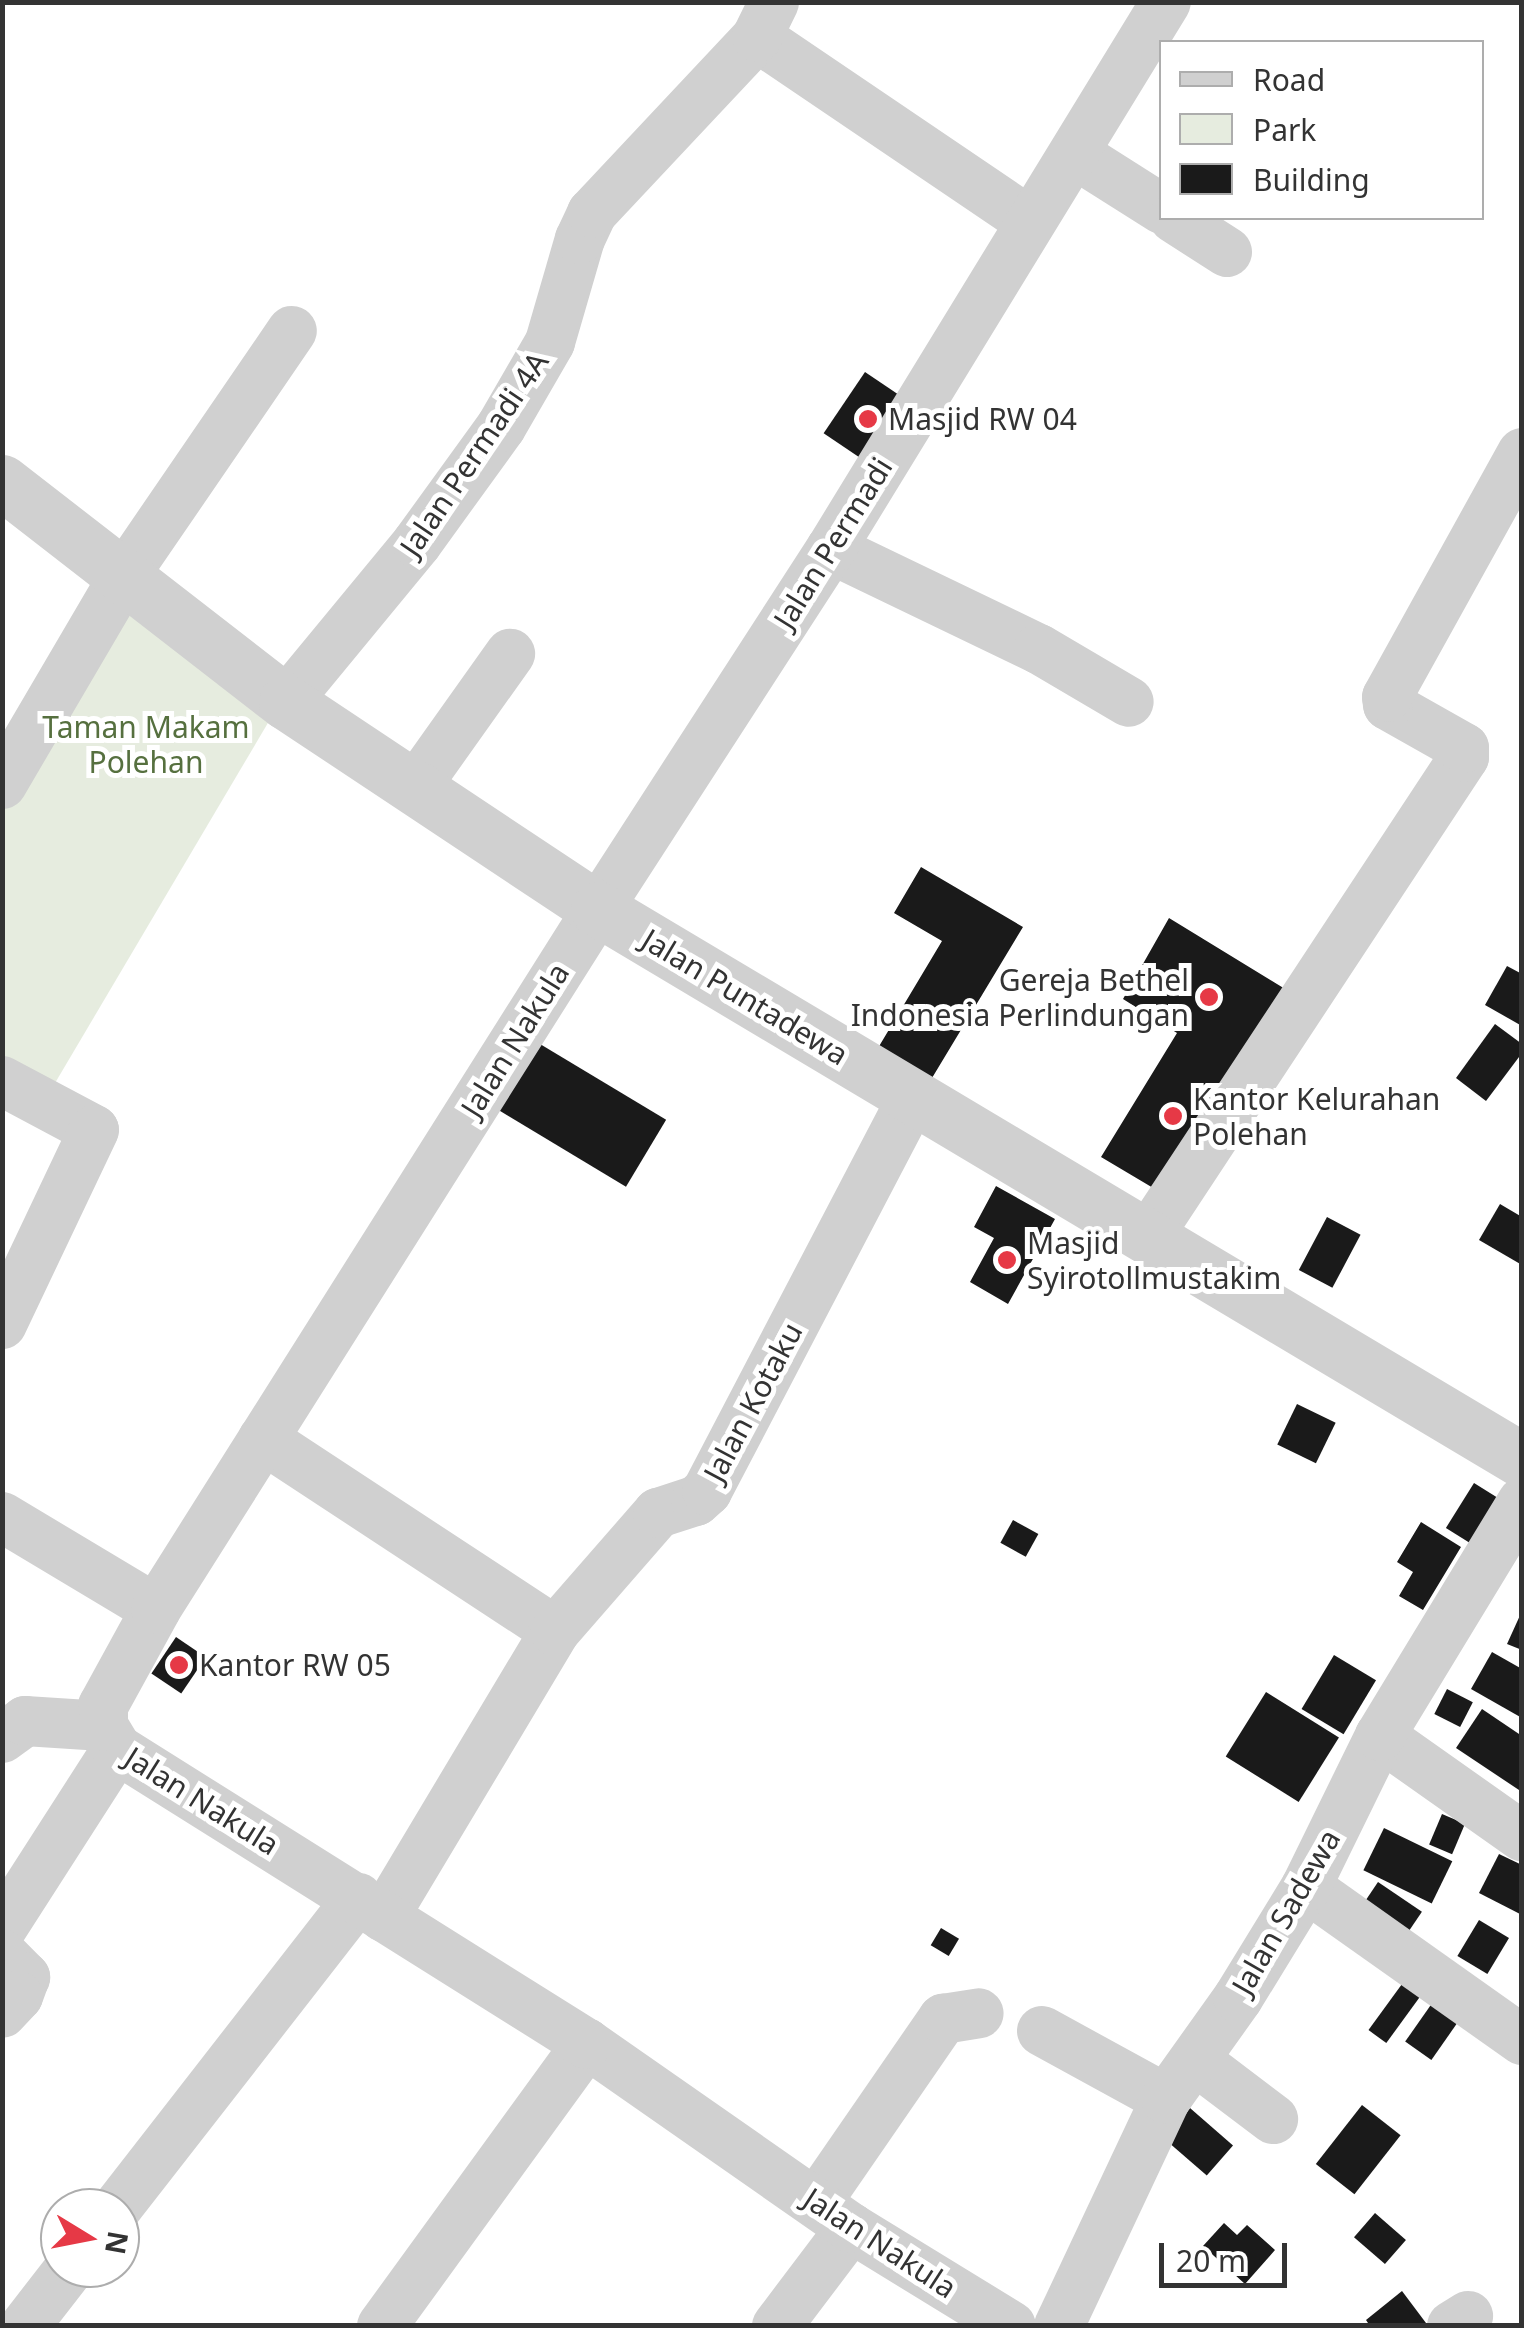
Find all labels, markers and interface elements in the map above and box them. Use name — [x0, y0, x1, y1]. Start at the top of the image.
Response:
legend — [1159, 40, 1484, 220]
text: Road — [1253, 59, 1325, 100]
text: Park — [1253, 109, 1316, 150]
text: Building — [1253, 159, 1370, 200]
street label: Jalan Permadi 4A — [392, 345, 556, 563]
place label: Masjid RW 04 — [888, 401, 1077, 437]
marker: Masjid RW 04 — [857, 408, 879, 430]
street label: Jalan Permadi — [766, 451, 900, 635]
park label: Taman Makam Polehan — [42, 709, 250, 780]
street label: Jalan Puntadewa — [635, 921, 855, 1073]
street label: Jalan Nakula — [453, 956, 577, 1124]
place label: Gereja Bethel Indonesia Perlindungan — [851, 962, 1189, 1032]
marker: Gereja Bethel Indonesia Perlindungan — [1198, 986, 1220, 1008]
place label: Kantor Kelurahan Polehan — [1193, 1081, 1440, 1152]
marker: Kantor Kelurahan Polehan — [1162, 1105, 1184, 1127]
place label: Masjid Syirotollmustakim — [1027, 1225, 1281, 1296]
marker: Masjid Syirotollmustakim — [996, 1249, 1018, 1271]
street label: Jalan Kotaku — [696, 1316, 810, 1488]
place label: Kantor RW 05 — [199, 1647, 391, 1683]
marker: Kantor RW 05 — [168, 1654, 190, 1676]
street label: Jalan Nakula — [118, 1739, 286, 1863]
street label: Jalan Sadewa — [1224, 1823, 1348, 2001]
street label: Jalan Nakula — [797, 2180, 963, 2306]
north arrow — [40, 2188, 140, 2288]
scale bar — [1164, 2223, 1292, 2285]
text: N — [97, 2228, 138, 2257]
text: 20 m — [1176, 2240, 1246, 2281]

